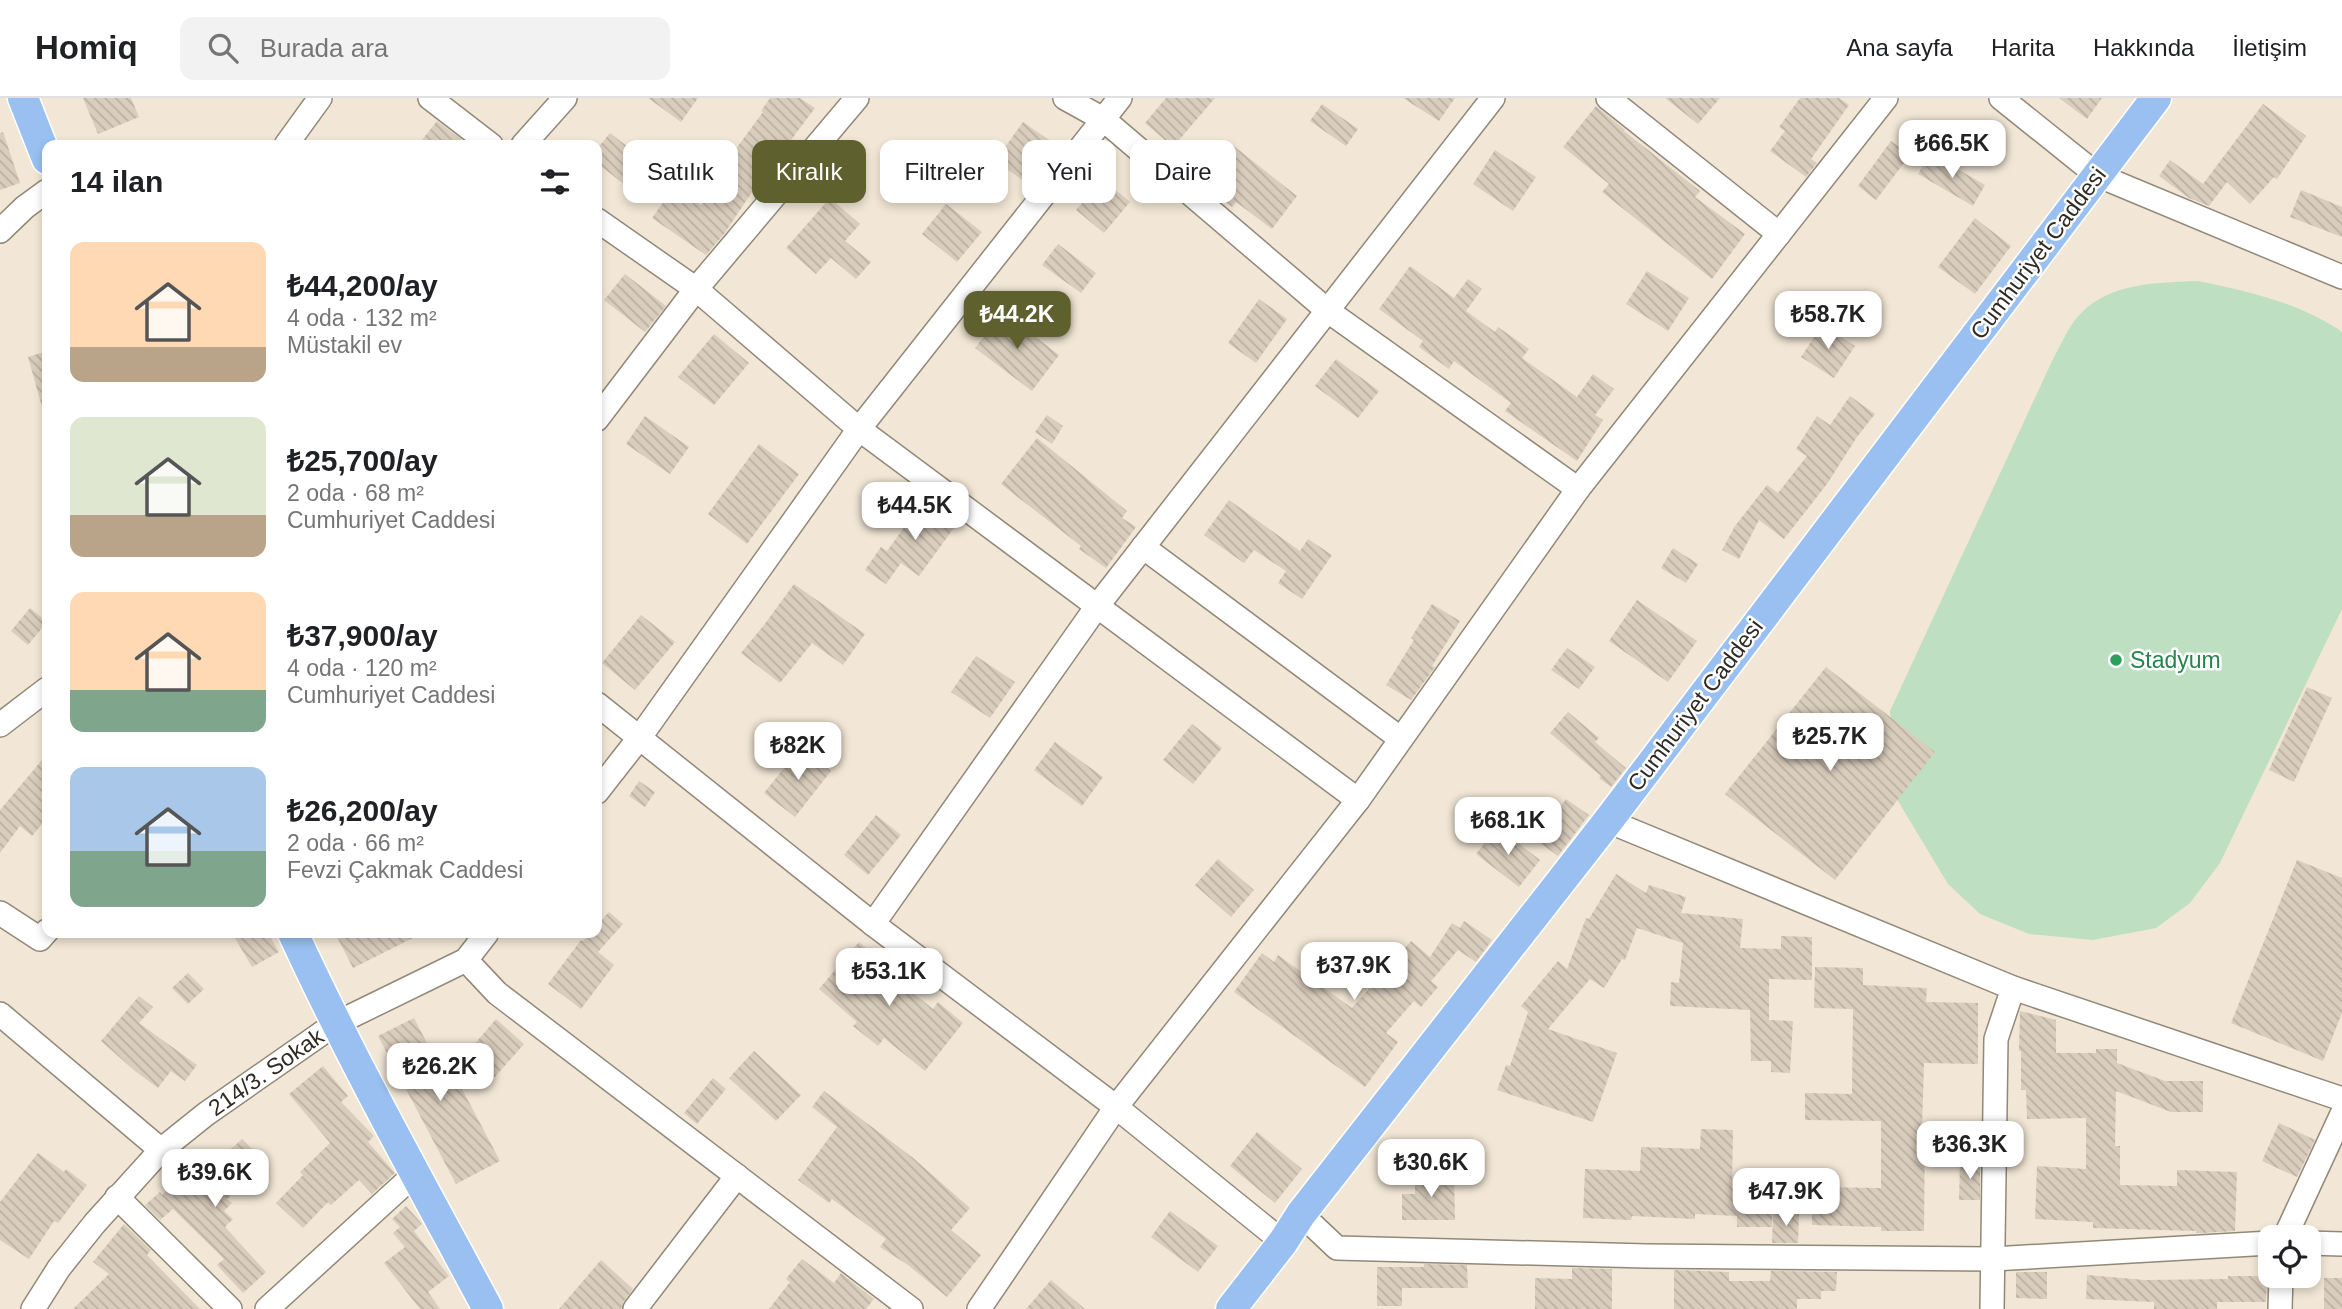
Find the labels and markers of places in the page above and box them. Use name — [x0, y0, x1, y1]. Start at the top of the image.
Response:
pin: ₺66.5K — [1895, 120, 2009, 180]
pin: ₺44.2K — [960, 292, 1074, 351]
pin: ₺58.7K — [1771, 292, 1885, 351]
pin: ₺44.5K — [858, 482, 972, 542]
place label: Stadyum — [2130, 647, 2221, 673]
marker: Stadyum — [2108, 652, 2124, 668]
pin: ₺25.7K — [1773, 714, 1887, 773]
pin: ₺82K — [757, 722, 839, 782]
pin: ₺68.1K — [1451, 798, 1565, 857]
pin: ₺37.9K — [1297, 942, 1411, 1002]
pin: ₺53.1K — [832, 948, 946, 1008]
pin: ₺26.2K — [383, 1044, 497, 1103]
pin: ₺36.3K — [1913, 1122, 2027, 1181]
pin: ₺30.6K — [1374, 1140, 1488, 1199]
pin: ₺39.6K — [158, 1150, 272, 1209]
pin: ₺47.9K — [1729, 1168, 1843, 1228]

